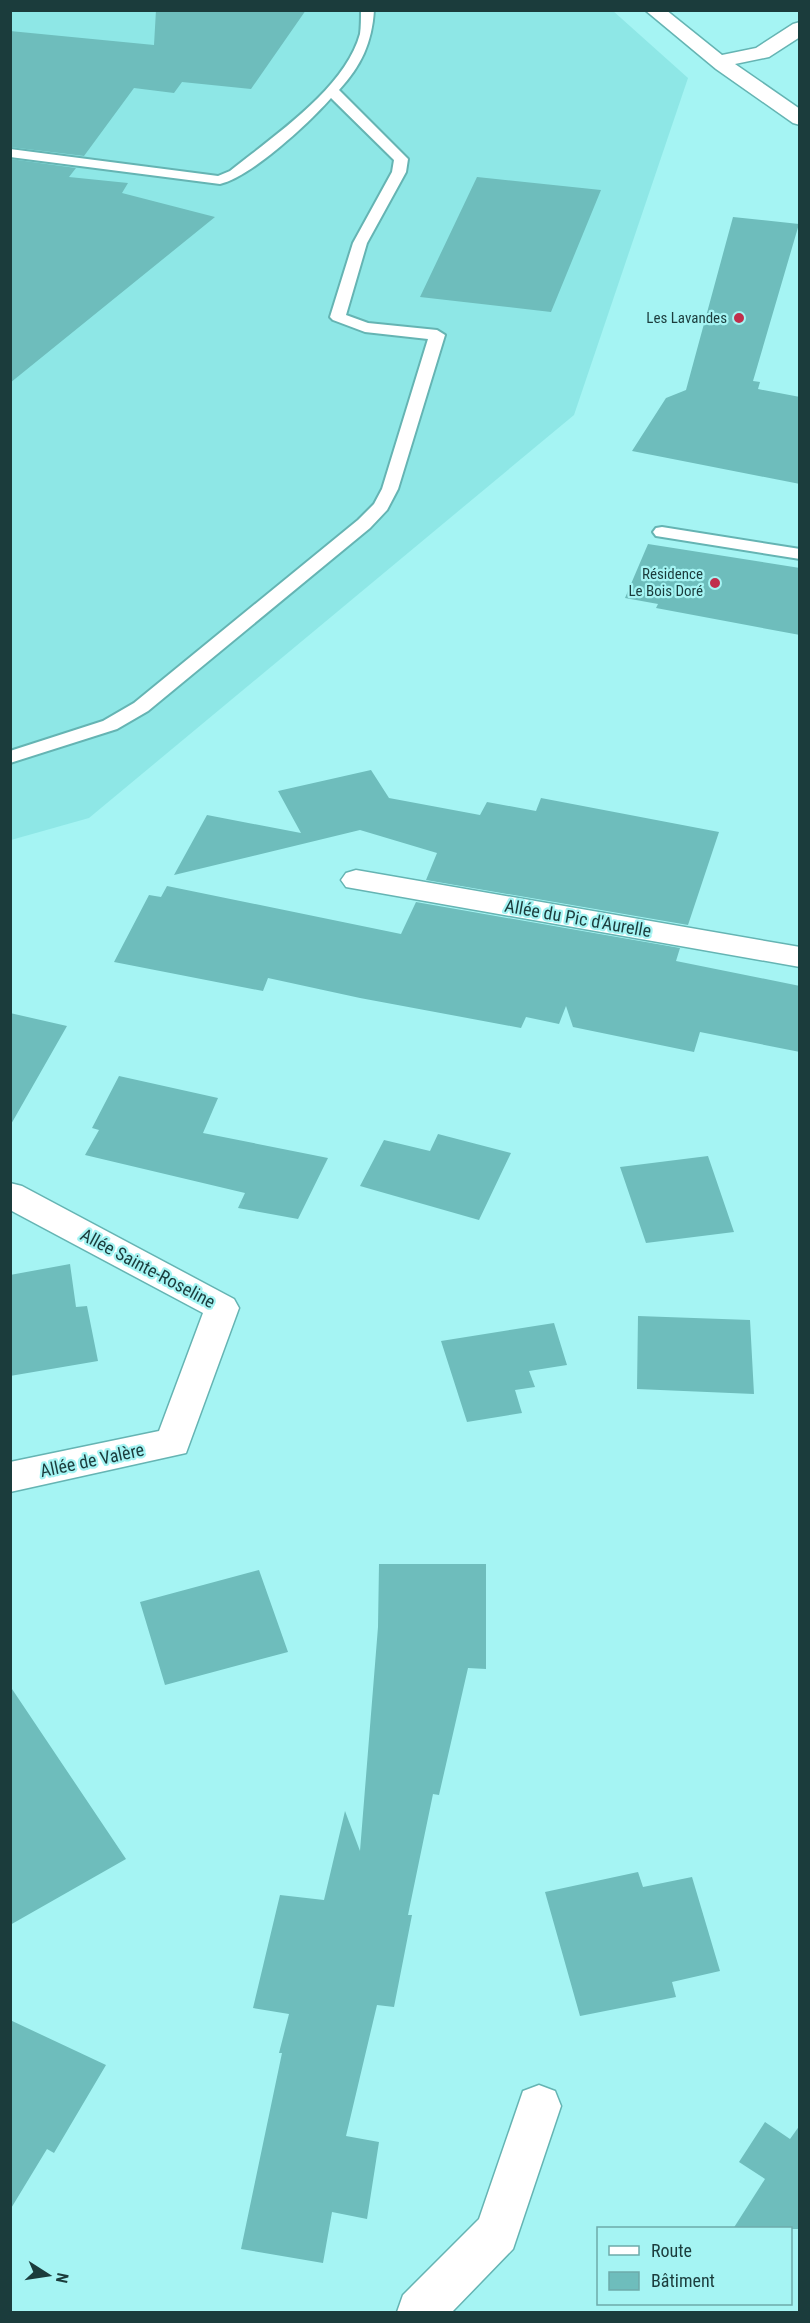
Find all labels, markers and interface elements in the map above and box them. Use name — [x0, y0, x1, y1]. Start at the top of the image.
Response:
place label: Les Lavandes — [646, 309, 727, 327]
marker: Les Lavandes — [732, 311, 746, 325]
place label: Résidence Le Bois Doré — [628, 565, 703, 600]
marker: Résidence Le Bois Doré — [708, 576, 722, 590]
street label: Allée du Pic d'Aurelle — [503, 895, 653, 941]
street label: Allée Sainte-Roseline — [77, 1224, 219, 1312]
street label: Allée de Valère — [38, 1439, 146, 1481]
legend — [597, 2227, 792, 2305]
text: Route — [651, 2240, 692, 2261]
north arrow — [18, 2245, 78, 2305]
text: Bâtiment — [651, 2270, 715, 2291]
text: N — [52, 2271, 72, 2285]

